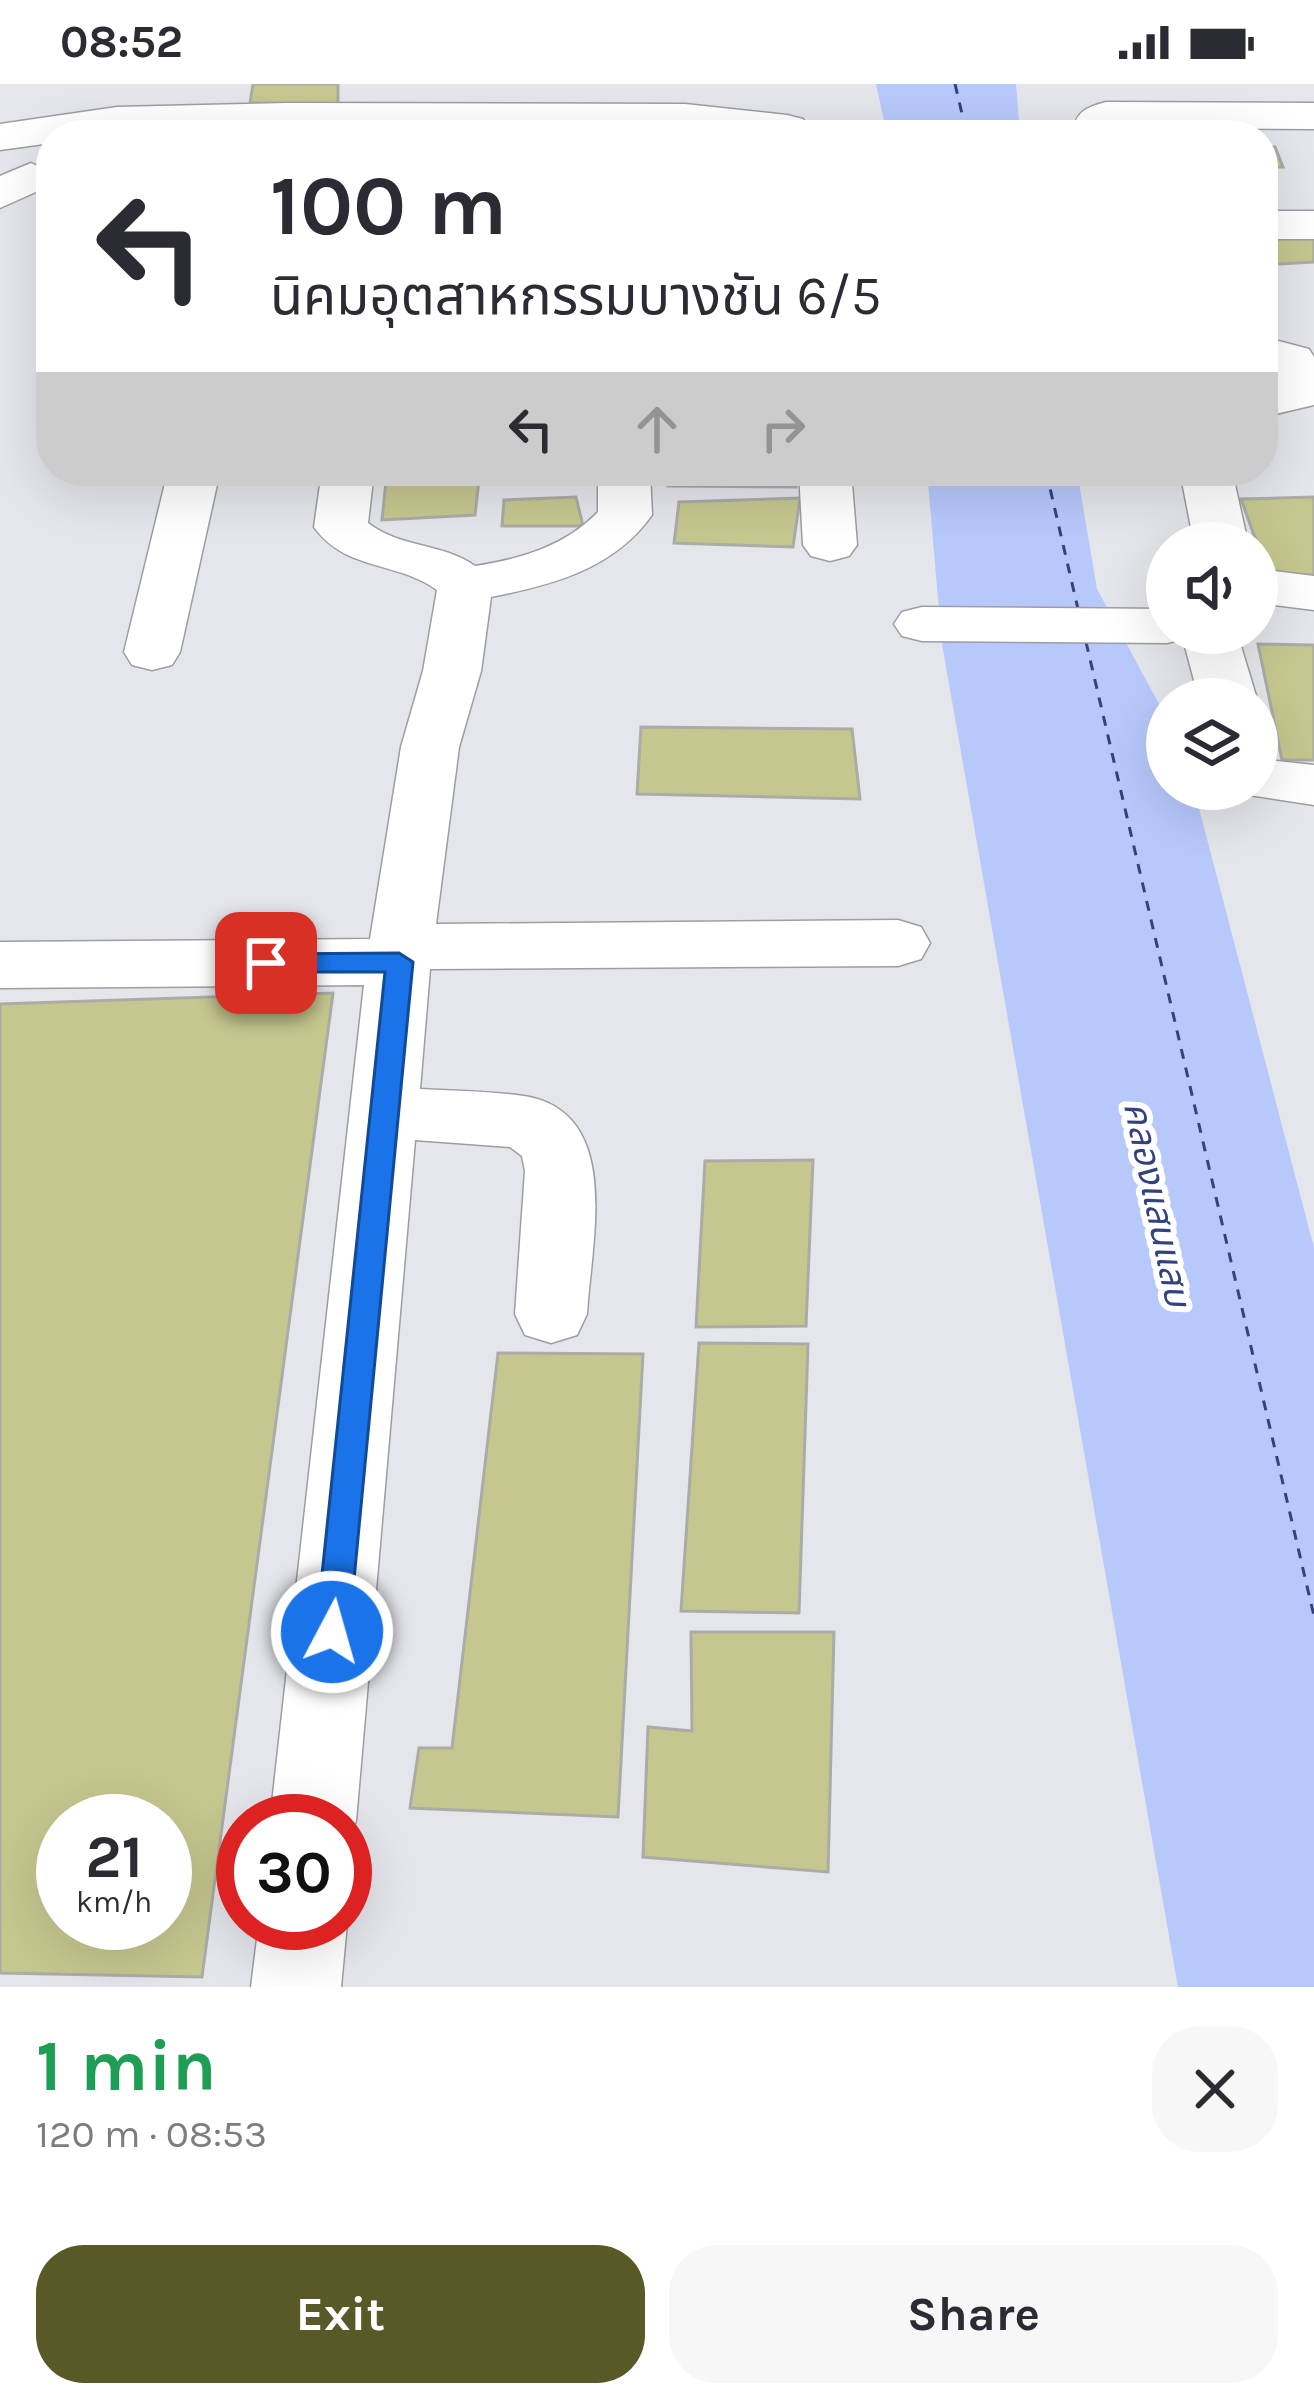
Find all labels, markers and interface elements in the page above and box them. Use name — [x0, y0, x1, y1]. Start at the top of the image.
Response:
text: 08:52 — [60, 16, 183, 68]
text: 100 m — [270, 157, 507, 255]
icon: left — [72, 168, 228, 324]
text: นิคมอุตสาหกรรมบางชัน 6/5 — [270, 264, 881, 328]
icon: left — [498, 396, 564, 462]
icon: ahead — [624, 396, 690, 462]
icon: right — [750, 396, 816, 462]
map controls — [1146, 522, 1278, 810]
button: sound — [1146, 522, 1278, 654]
button: layers — [1146, 678, 1278, 810]
pin — [215, 912, 317, 1014]
icon: arrive — [233, 930, 299, 996]
water label: คลองแสนแสบ — [1115, 1098, 1200, 1312]
position arrow — [269, 1569, 395, 1695]
speed limit sign: 30 — [216, 1794, 372, 1950]
text: 21 — [85, 1822, 143, 1892]
text: km/h — [76, 1884, 152, 1920]
text: 1 min — [36, 2024, 217, 2108]
button: close — [1152, 2026, 1278, 2152]
text: 120 m · 08:53 — [36, 2111, 267, 2157]
button: Exit — [36, 2245, 645, 2383]
button: Share — [669, 2245, 1278, 2383]

